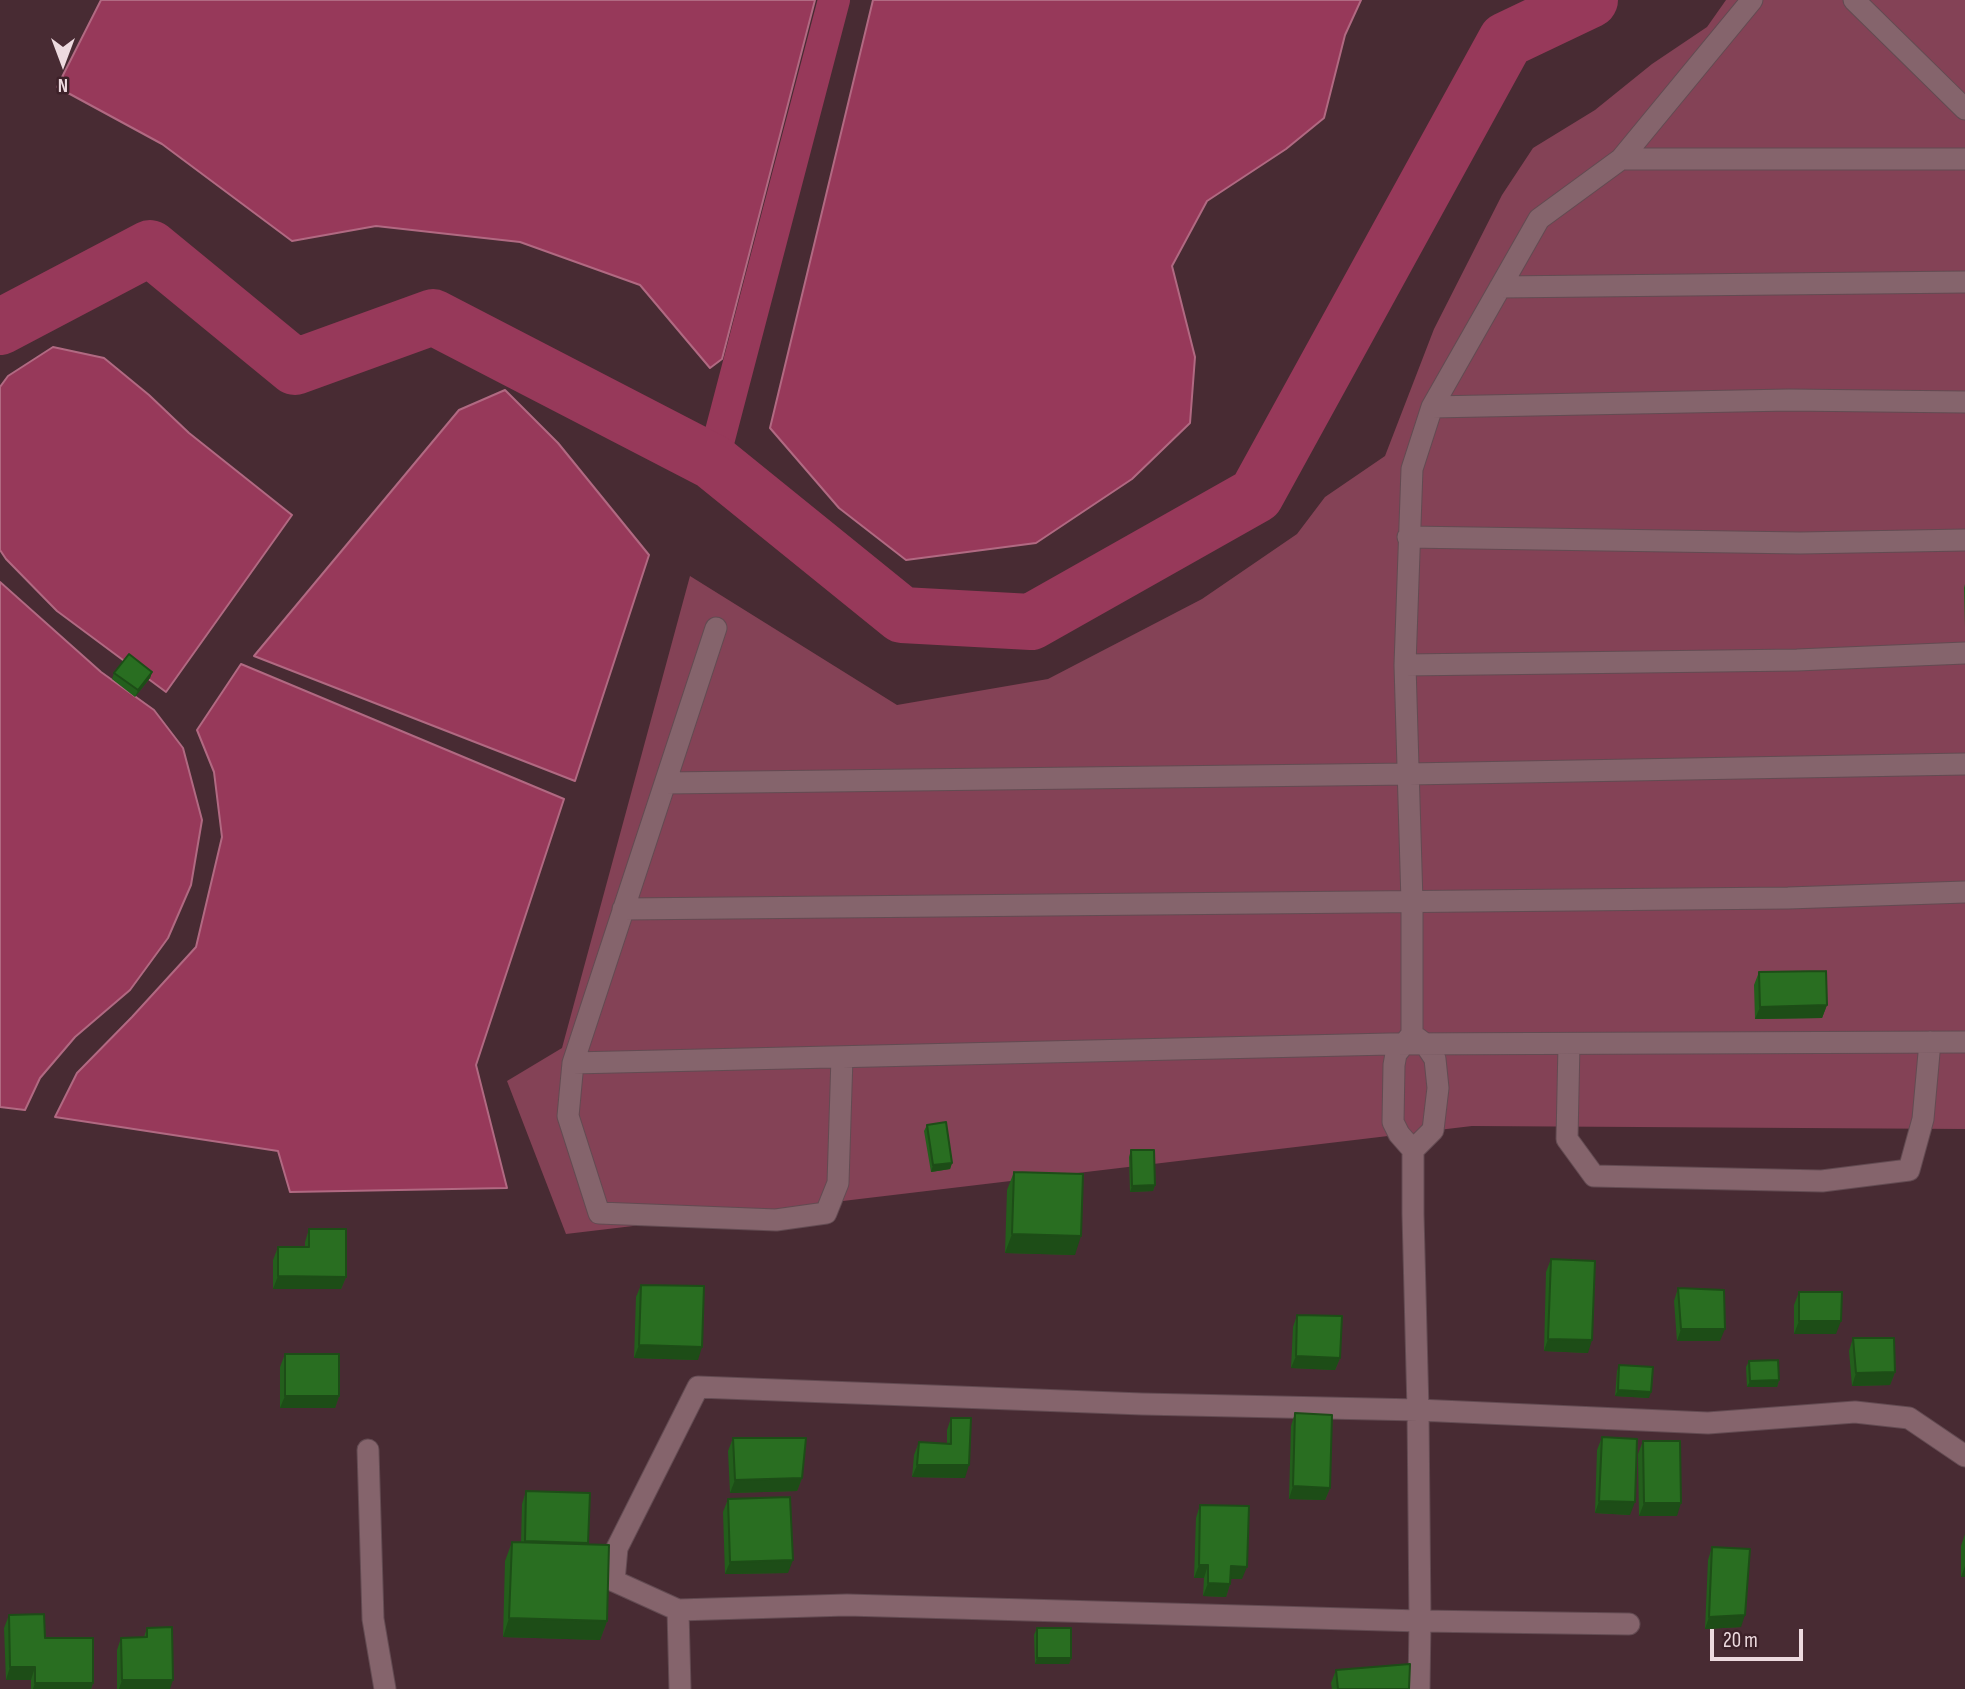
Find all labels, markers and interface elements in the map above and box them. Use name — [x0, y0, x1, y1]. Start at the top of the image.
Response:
north arrow — [28, 28, 98, 98]
text: N — [58, 73, 68, 96]
scale bar — [1713, 1616, 1806, 1660]
text: 20 m — [1723, 1628, 1758, 1653]

